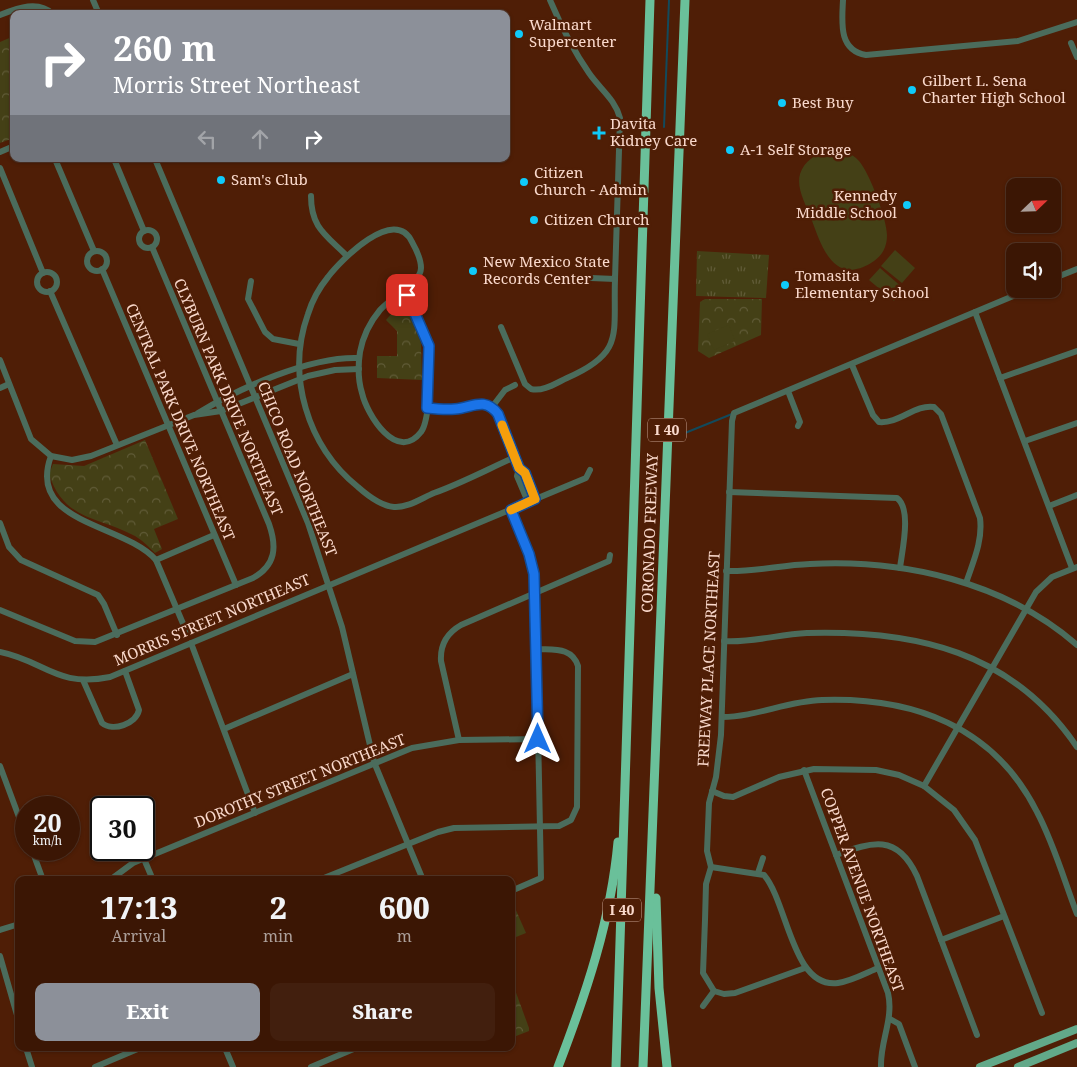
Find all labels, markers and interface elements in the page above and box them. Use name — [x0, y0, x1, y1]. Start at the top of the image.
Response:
place label: Walmart Supercenter — [529, 14, 616, 51]
text: 260 m — [113, 24, 216, 71]
marker: Walmart Supercenter — [513, 28, 525, 40]
icon: right — [30, 30, 95, 95]
text: Morris Street Northeast — [113, 69, 360, 99]
place label: Gilbert L. Sena Charter High School — [922, 70, 1066, 107]
marker: Gilbert L. Sena Charter High School — [906, 84, 918, 96]
place label: Best Buy — [792, 92, 854, 112]
marker: Best Buy — [776, 97, 788, 109]
place label: Davita Kidney Care — [610, 113, 697, 150]
icon: left — [193, 125, 221, 153]
icon: ahead — [246, 125, 274, 153]
icon: right — [299, 125, 327, 153]
marker: Davita Kidney Care — [592, 126, 606, 140]
place label: A-1 Self Storage — [740, 139, 851, 159]
marker: A-1 Self Storage — [724, 144, 736, 156]
place label: Citizen Church - Admin — [534, 162, 647, 199]
place label: Sam's Club — [231, 169, 308, 189]
marker: Sam's Club — [215, 174, 227, 186]
marker: Citizen Church - Admin — [518, 176, 530, 188]
north arrow — [1006, 178, 1061, 232]
map controls — [1006, 178, 1061, 298]
place label: Kennedy Middle School — [796, 185, 898, 222]
marker: Kennedy Middle School — [901, 199, 913, 211]
place label: Citizen Church — [544, 209, 650, 229]
marker: Citizen Church — [528, 214, 540, 226]
button: sound — [1006, 243, 1061, 298]
place label: New Mexico State Records Center — [483, 251, 610, 288]
marker: New Mexico State Records Center — [467, 265, 479, 277]
place label: Tomasita Elementary School — [795, 265, 929, 302]
pin — [386, 274, 428, 316]
street label: CLYBURN PARK DRIVE NORTHEAST — [170, 275, 288, 518]
marker: Tomasita Elementary School — [779, 279, 791, 291]
icon: arrive — [393, 281, 421, 309]
street label: CENTRAL PARK DRIVE NORTHEAST — [122, 300, 240, 543]
street label: CHICO ROAD NORTHEAST — [254, 378, 342, 559]
road number: I 40 — [648, 418, 686, 442]
street label: CORONADO FREEWAY — [636, 452, 662, 613]
street label: FREEWAY PLACE NORTHEAST — [692, 551, 724, 767]
street label: MORRIS STREET NORTHEAST — [110, 569, 313, 670]
position arrow — [511, 712, 563, 764]
street label: DOROTHY STREET NORTHEAST — [191, 729, 408, 832]
street label: COPPER AVENUE NORTHEAST — [817, 785, 909, 995]
speed limit sign: 30 — [90, 796, 155, 861]
text: 20 — [33, 805, 62, 839]
text: km/h — [33, 832, 62, 849]
text: 17:13 — [100, 887, 178, 928]
text: 2 — [270, 887, 287, 928]
text: 600 — [379, 887, 430, 928]
road number: I 40 — [603, 898, 641, 922]
text: Arrival — [112, 925, 166, 947]
text: min — [263, 925, 293, 947]
text: m — [397, 925, 412, 947]
button: Exit — [35, 983, 260, 1041]
button: Share — [270, 983, 495, 1041]

